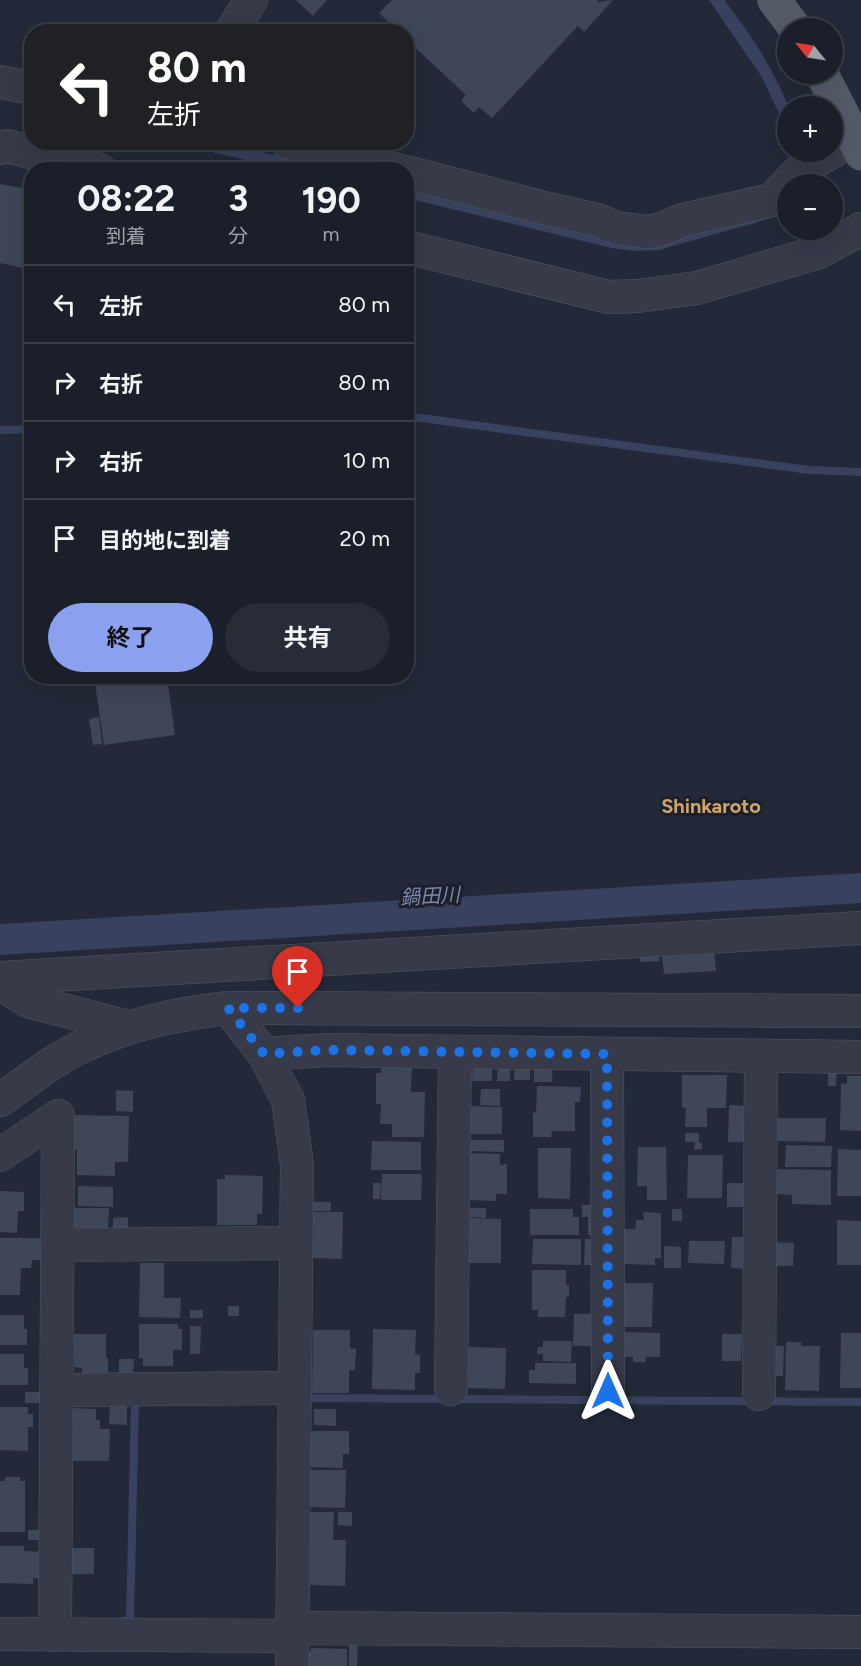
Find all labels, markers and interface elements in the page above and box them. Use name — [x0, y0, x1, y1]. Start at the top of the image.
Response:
north arrow — [777, 18, 843, 84]
map controls — [777, 18, 843, 240]
text: 80 m — [147, 42, 247, 93]
icon: left — [48, 48, 126, 126]
button: + — [777, 96, 843, 162]
text: 左折 — [147, 98, 201, 131]
button: − — [777, 174, 843, 240]
text: 08:22 — [77, 177, 175, 220]
text: 3 — [228, 177, 248, 220]
text: 190 — [301, 179, 361, 222]
text: m — [323, 222, 340, 246]
text: 到着 — [106, 224, 146, 248]
text: 分 — [228, 224, 248, 248]
icon: left — [48, 288, 81, 321]
text: 80 m — [338, 291, 390, 318]
text: 左折 — [99, 293, 143, 320]
icon: right — [48, 366, 81, 399]
text: 80 m — [338, 369, 390, 396]
text: 右折 — [99, 371, 143, 398]
icon: right — [48, 444, 81, 477]
text: 10 m — [343, 447, 390, 474]
text: 右折 — [99, 449, 143, 476]
icon: arrive — [48, 522, 81, 555]
text: 20 m — [339, 525, 390, 552]
text: 目的地に到着 — [99, 527, 231, 554]
button: 終了 — [48, 603, 213, 672]
button: 共有 — [225, 603, 390, 672]
district label: Shinkaroto — [661, 794, 761, 818]
water label: 鍋田川 — [399, 882, 463, 910]
pin — [272, 946, 323, 1008]
icon: arrive — [281, 955, 314, 988]
position arrow — [576, 1359, 640, 1423]

